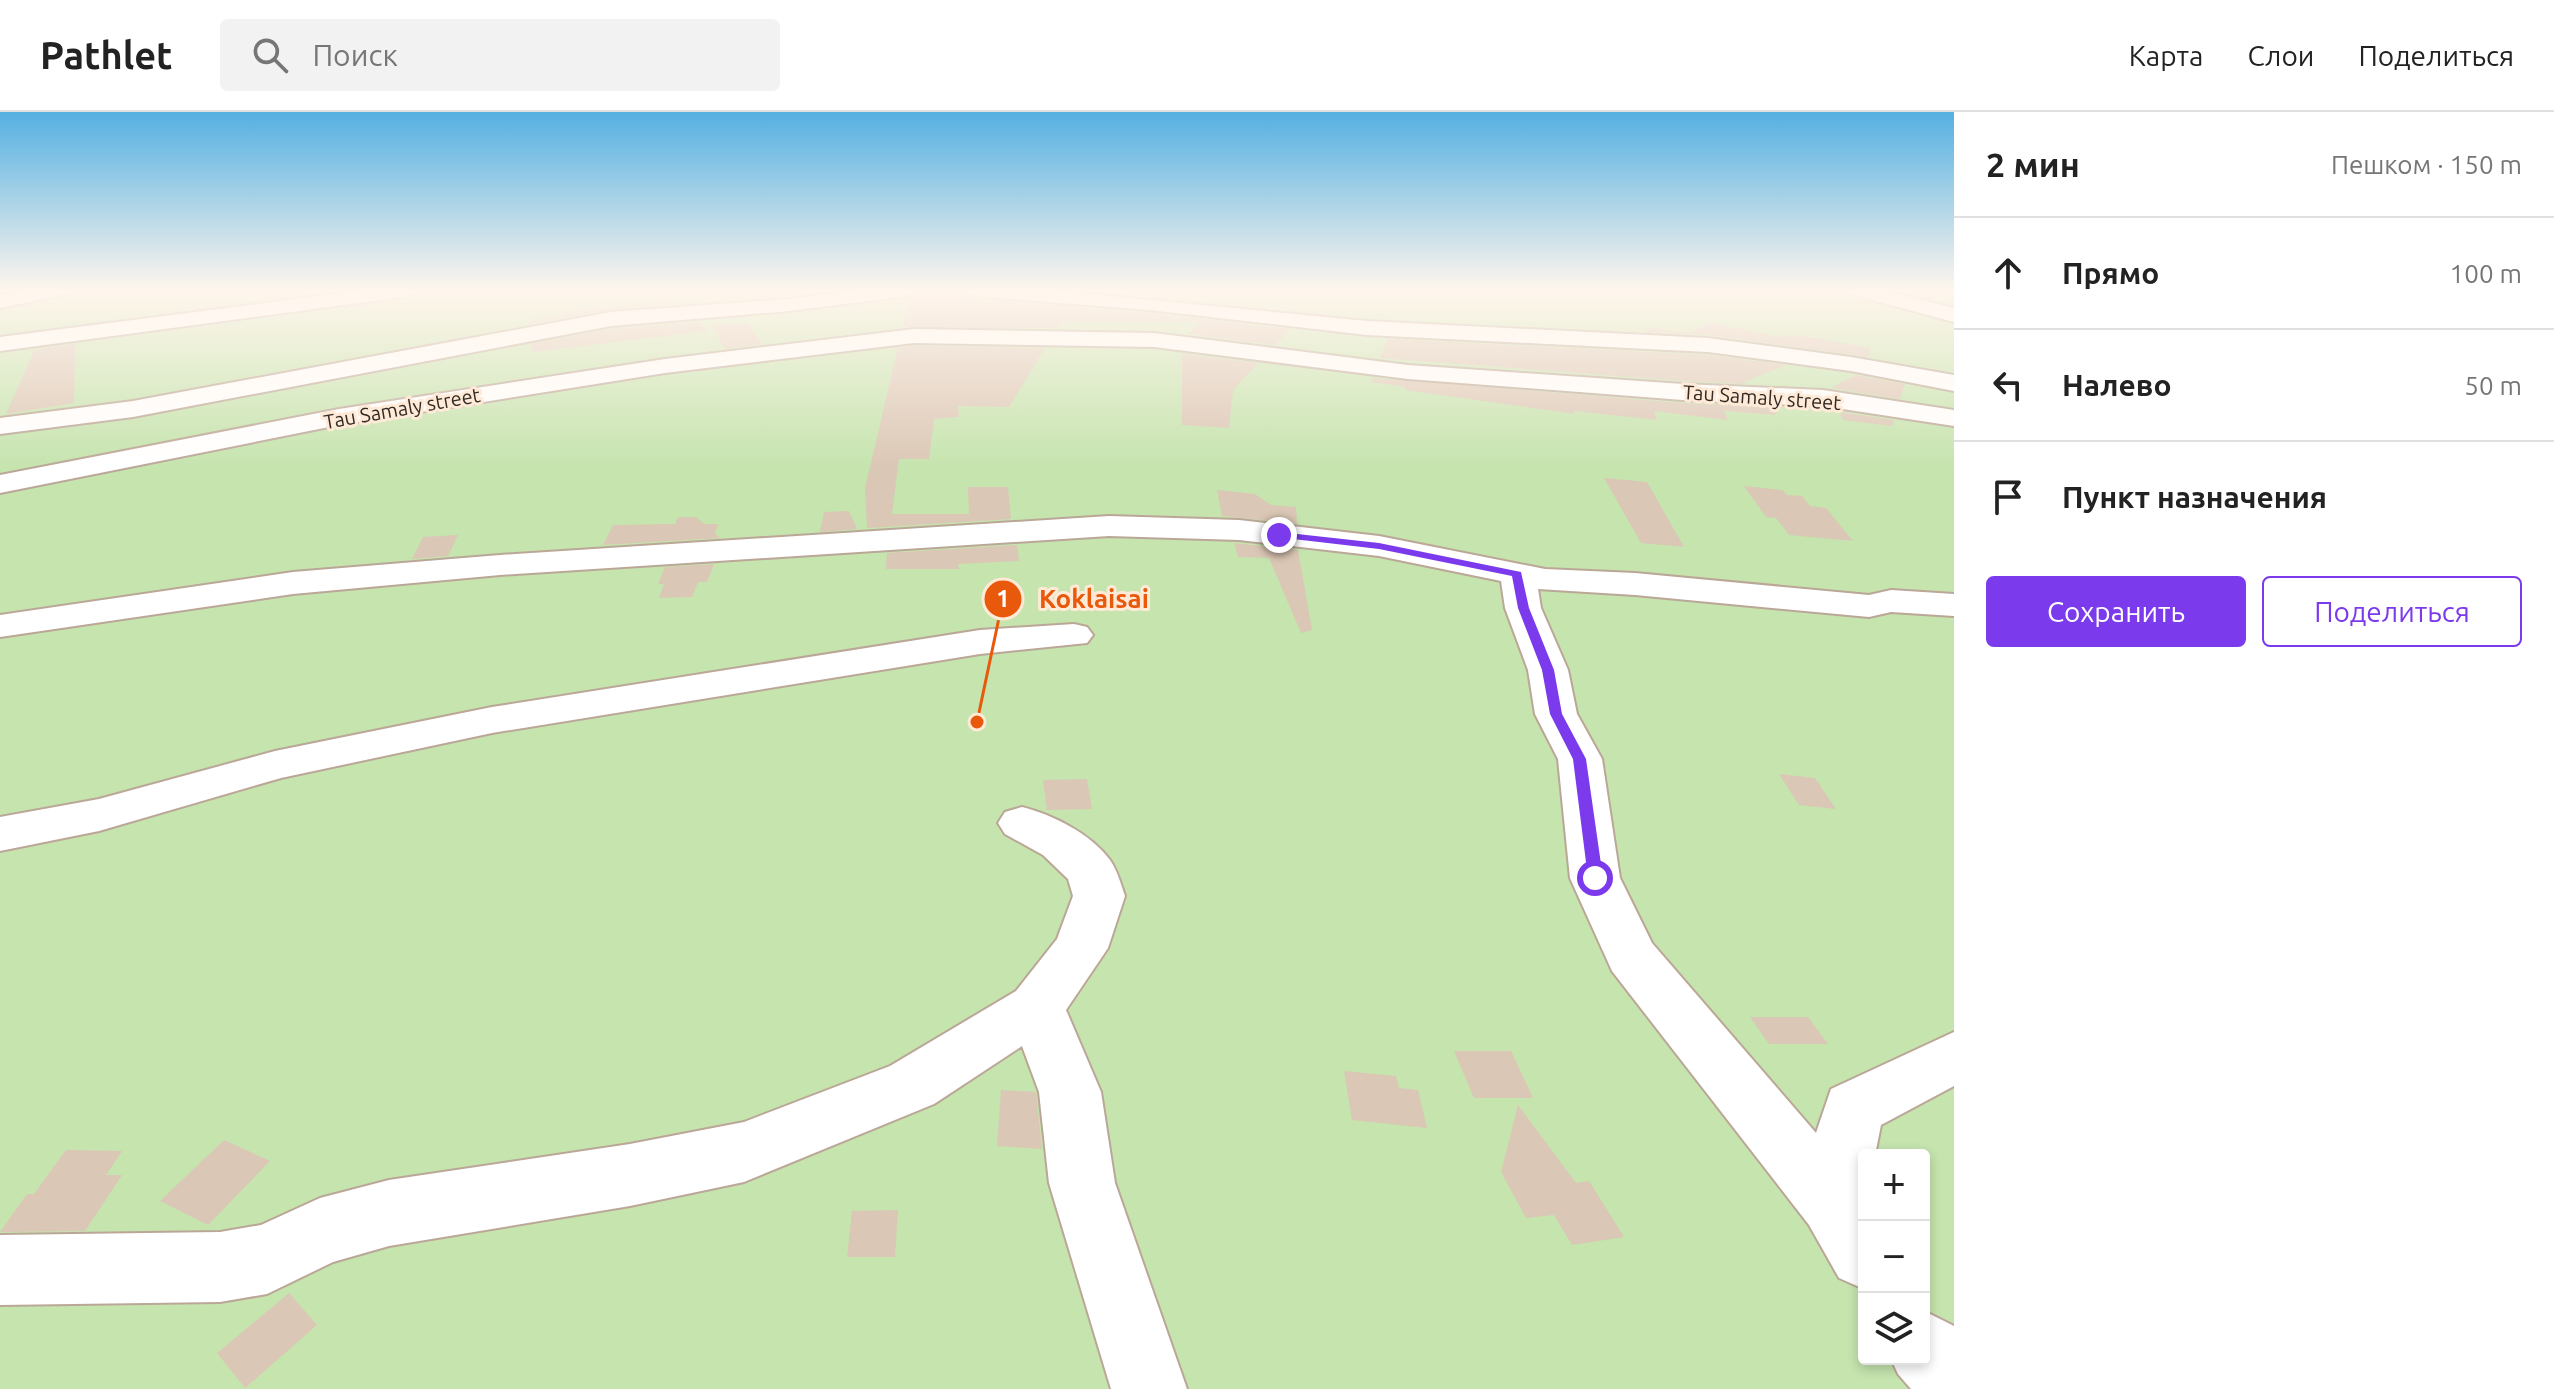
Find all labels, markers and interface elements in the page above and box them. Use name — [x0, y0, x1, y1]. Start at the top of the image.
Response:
search box — [220, 19, 780, 91]
icon: search — [248, 33, 292, 77]
text: Pathlet — [40, 34, 172, 76]
text: Поиск — [312, 38, 398, 72]
text: Карта — [2129, 40, 2203, 71]
text: Слои — [2247, 40, 2314, 71]
text: Поделиться — [2358, 40, 2514, 71]
text: 2 мин — [1986, 145, 2080, 183]
text: Пешком · 150 m — [2331, 150, 2522, 179]
icon: ahead — [1986, 251, 2030, 295]
text: Прямо — [2062, 256, 2159, 290]
text: 100 m — [2450, 259, 2522, 288]
icon: left — [1986, 363, 2030, 407]
text: Налево — [2062, 368, 2172, 402]
text: 50 m — [2464, 371, 2522, 400]
street label: Tau Samaly street — [1682, 380, 1842, 414]
street label: Tau Samaly street — [322, 383, 482, 433]
icon: arrive — [1986, 475, 2030, 519]
text: Пункт назначения — [2062, 480, 2327, 514]
route end — [1261, 517, 1297, 553]
callout: Koklaisai — [983, 574, 1164, 624]
button: Сохранить — [1986, 576, 2246, 647]
button: Поделиться — [2262, 576, 2522, 647]
text: Koklaisai — [1039, 584, 1149, 613]
text: 1 — [996, 585, 1010, 612]
route start — [1577, 860, 1613, 896]
map controls — [1858, 1149, 1930, 1365]
button: + — [1858, 1149, 1930, 1221]
button: − — [1858, 1221, 1930, 1293]
button: layers — [1858, 1293, 1930, 1365]

